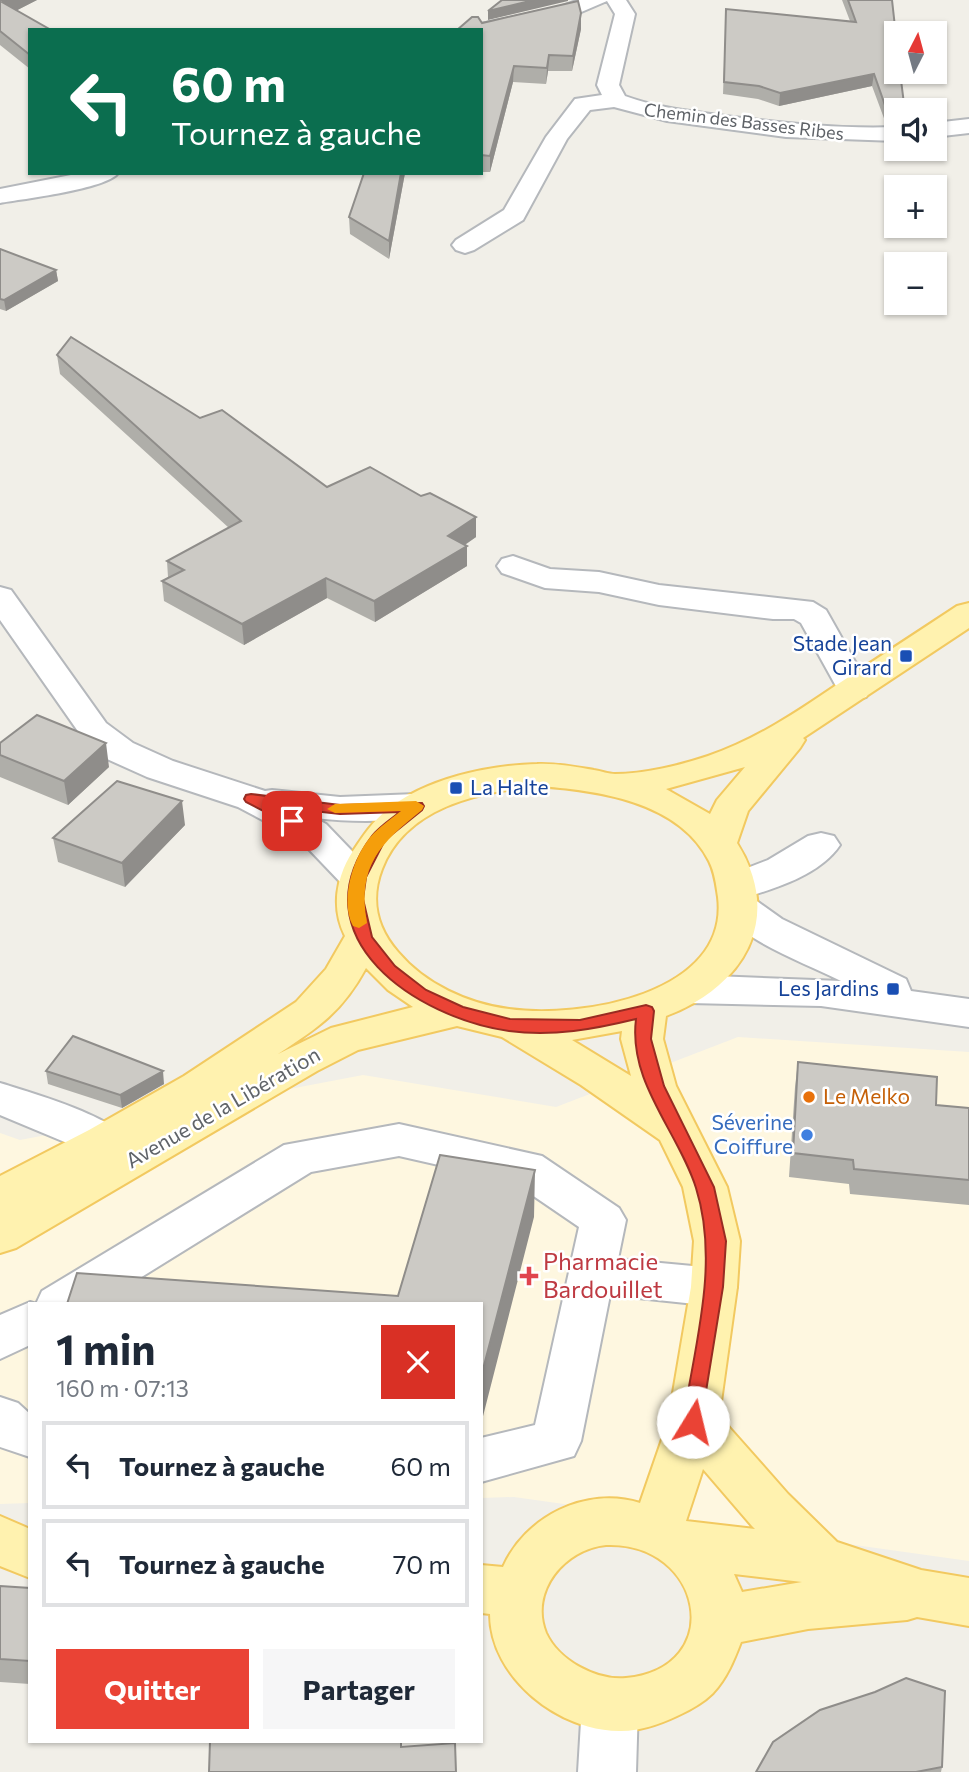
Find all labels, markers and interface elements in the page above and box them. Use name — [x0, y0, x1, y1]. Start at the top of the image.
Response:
north arrow — [884, 21, 947, 84]
map controls — [884, 21, 947, 315]
text: 60 m — [171, 52, 286, 112]
icon: left — [56, 56, 147, 147]
street label: Chemin des Basses Ribes — [643, 98, 845, 144]
button: sound — [884, 98, 947, 161]
text: Tournez à gauche — [171, 112, 422, 152]
button: + — [884, 175, 947, 238]
button: − — [884, 252, 947, 315]
place label: Stade Jean Girard — [793, 630, 892, 679]
marker: Stade Jean Girard — [898, 648, 914, 664]
place label: La Halte — [470, 774, 549, 799]
marker: La Halte — [448, 780, 464, 796]
pin — [262, 791, 322, 851]
icon: arrive — [273, 802, 311, 840]
place label: Les Jardins — [778, 975, 879, 1000]
marker: Les Jardins — [885, 981, 901, 997]
street label: Avenue de la Libération — [121, 1041, 324, 1173]
place label: Le Melko — [823, 1083, 910, 1108]
marker: Le Melko — [801, 1089, 817, 1105]
place label: Séverine Coiffure — [711, 1109, 793, 1158]
marker: Séverine Coiffure — [799, 1127, 815, 1143]
place label: Pharmacie Bardouillet — [543, 1246, 663, 1303]
marker: Pharmacie Bardouillet — [521, 1268, 537, 1284]
text: 1 min — [56, 1322, 156, 1374]
button: close — [381, 1325, 455, 1399]
text: 160 m · 07:13 — [56, 1374, 189, 1402]
position arrow — [656, 1385, 730, 1459]
icon: left — [60, 1446, 98, 1484]
text: Tournez à gauche — [119, 1450, 325, 1481]
text: 60 m — [391, 1450, 451, 1481]
icon: left — [60, 1544, 98, 1582]
text: Tournez à gauche — [119, 1548, 325, 1579]
text: 70 m — [393, 1548, 451, 1579]
button: Quitter — [56, 1649, 249, 1729]
button: Partager — [263, 1649, 455, 1729]

